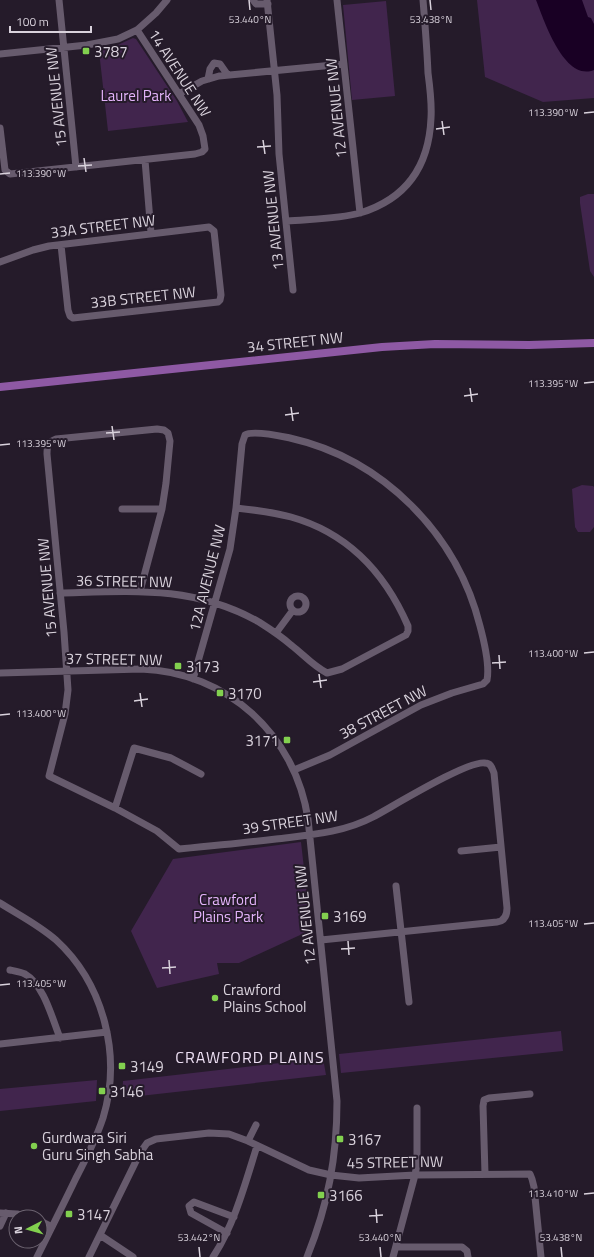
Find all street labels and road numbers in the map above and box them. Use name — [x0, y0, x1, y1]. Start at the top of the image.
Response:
street label: 14 AVENUE NW — [143, 25, 217, 121]
street label: 15 AVENUE NW — [39, 46, 73, 148]
street label: 12 AVENUE NW — [319, 57, 353, 159]
street label: 13 AVENUE NW — [256, 169, 290, 271]
street label: 33A STREET NW — [49, 208, 157, 244]
street label: 33B STREET NW — [89, 280, 197, 314]
street label: 34 STREET NW — [246, 326, 344, 358]
street label: 12A AVENUE NW — [183, 522, 231, 634]
street label: 15 AVENUE NW — [31, 537, 63, 639]
street label: 36 STREET NW — [76, 569, 172, 593]
street label: 37 STREET NW — [66, 647, 162, 671]
street label: 38 STREET NW — [335, 679, 431, 745]
street label: 39 STREET NW — [241, 804, 339, 840]
street label: 12 AVENUE NW — [288, 864, 322, 966]
street label: 45 STREET NW — [347, 1150, 443, 1174]

